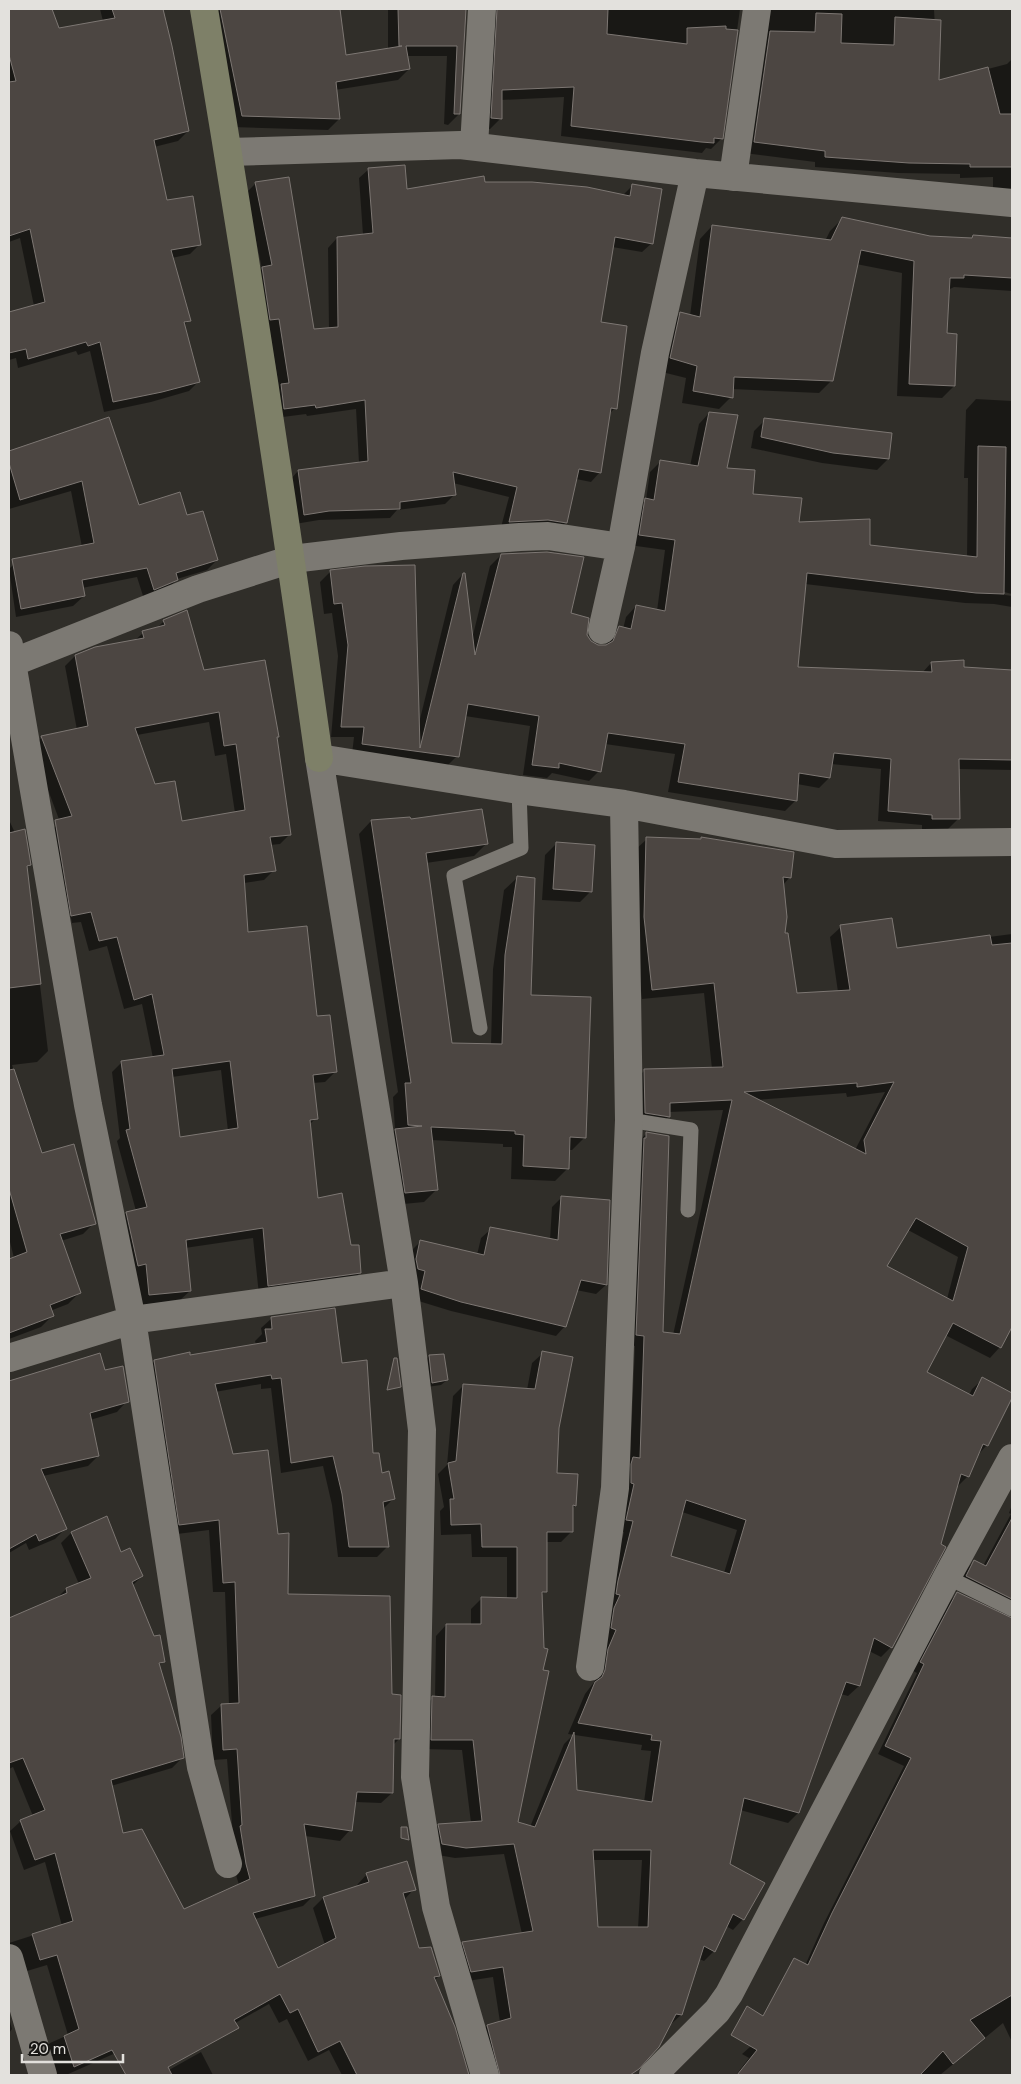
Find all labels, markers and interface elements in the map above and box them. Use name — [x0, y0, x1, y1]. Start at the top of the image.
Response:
scale bar — [22, 2032, 124, 2064]
text: 20 m — [30, 2039, 66, 2059]

